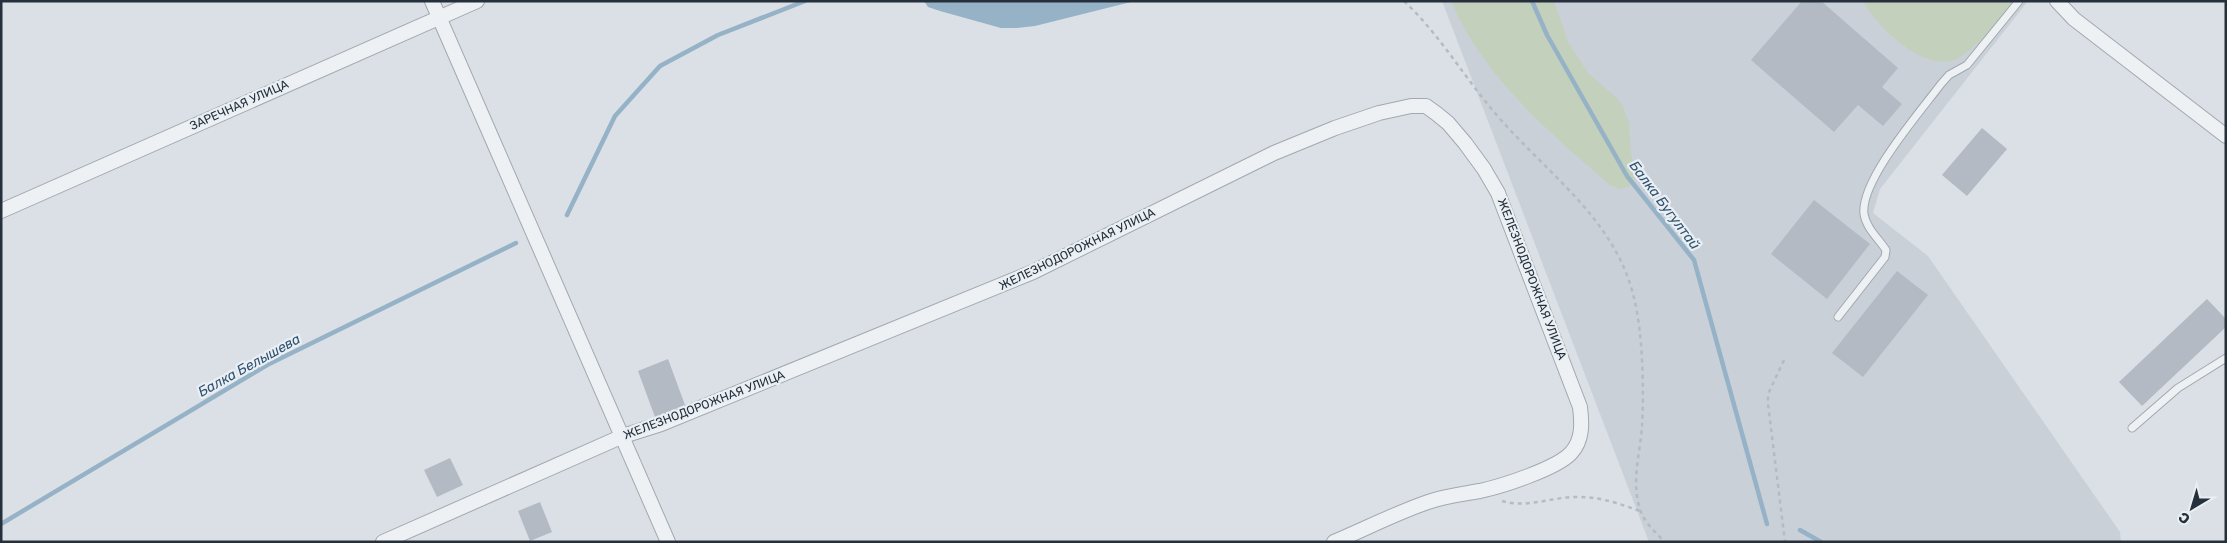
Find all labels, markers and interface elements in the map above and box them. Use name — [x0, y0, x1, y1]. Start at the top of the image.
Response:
street label: ЗАРЕЧНАЯ УЛИЦА — [187, 77, 291, 133]
water label: Балка Бугултай — [1626, 158, 1704, 253]
street label: ЖЕЛЕЗНОДОРОЖНАЯ УЛИЦА — [1495, 196, 1569, 362]
street label: ЖЕЛЕЗНОДОРОЖНАЯ УЛИЦА — [997, 205, 1157, 293]
water label: Балка Белышева — [195, 330, 303, 401]
street label: ЖЕЛЕЗНОДОРОЖНАЯ УЛИЦА — [621, 368, 787, 442]
north arrow — [2167, 483, 2217, 533]
text: С — [2175, 508, 2193, 528]

